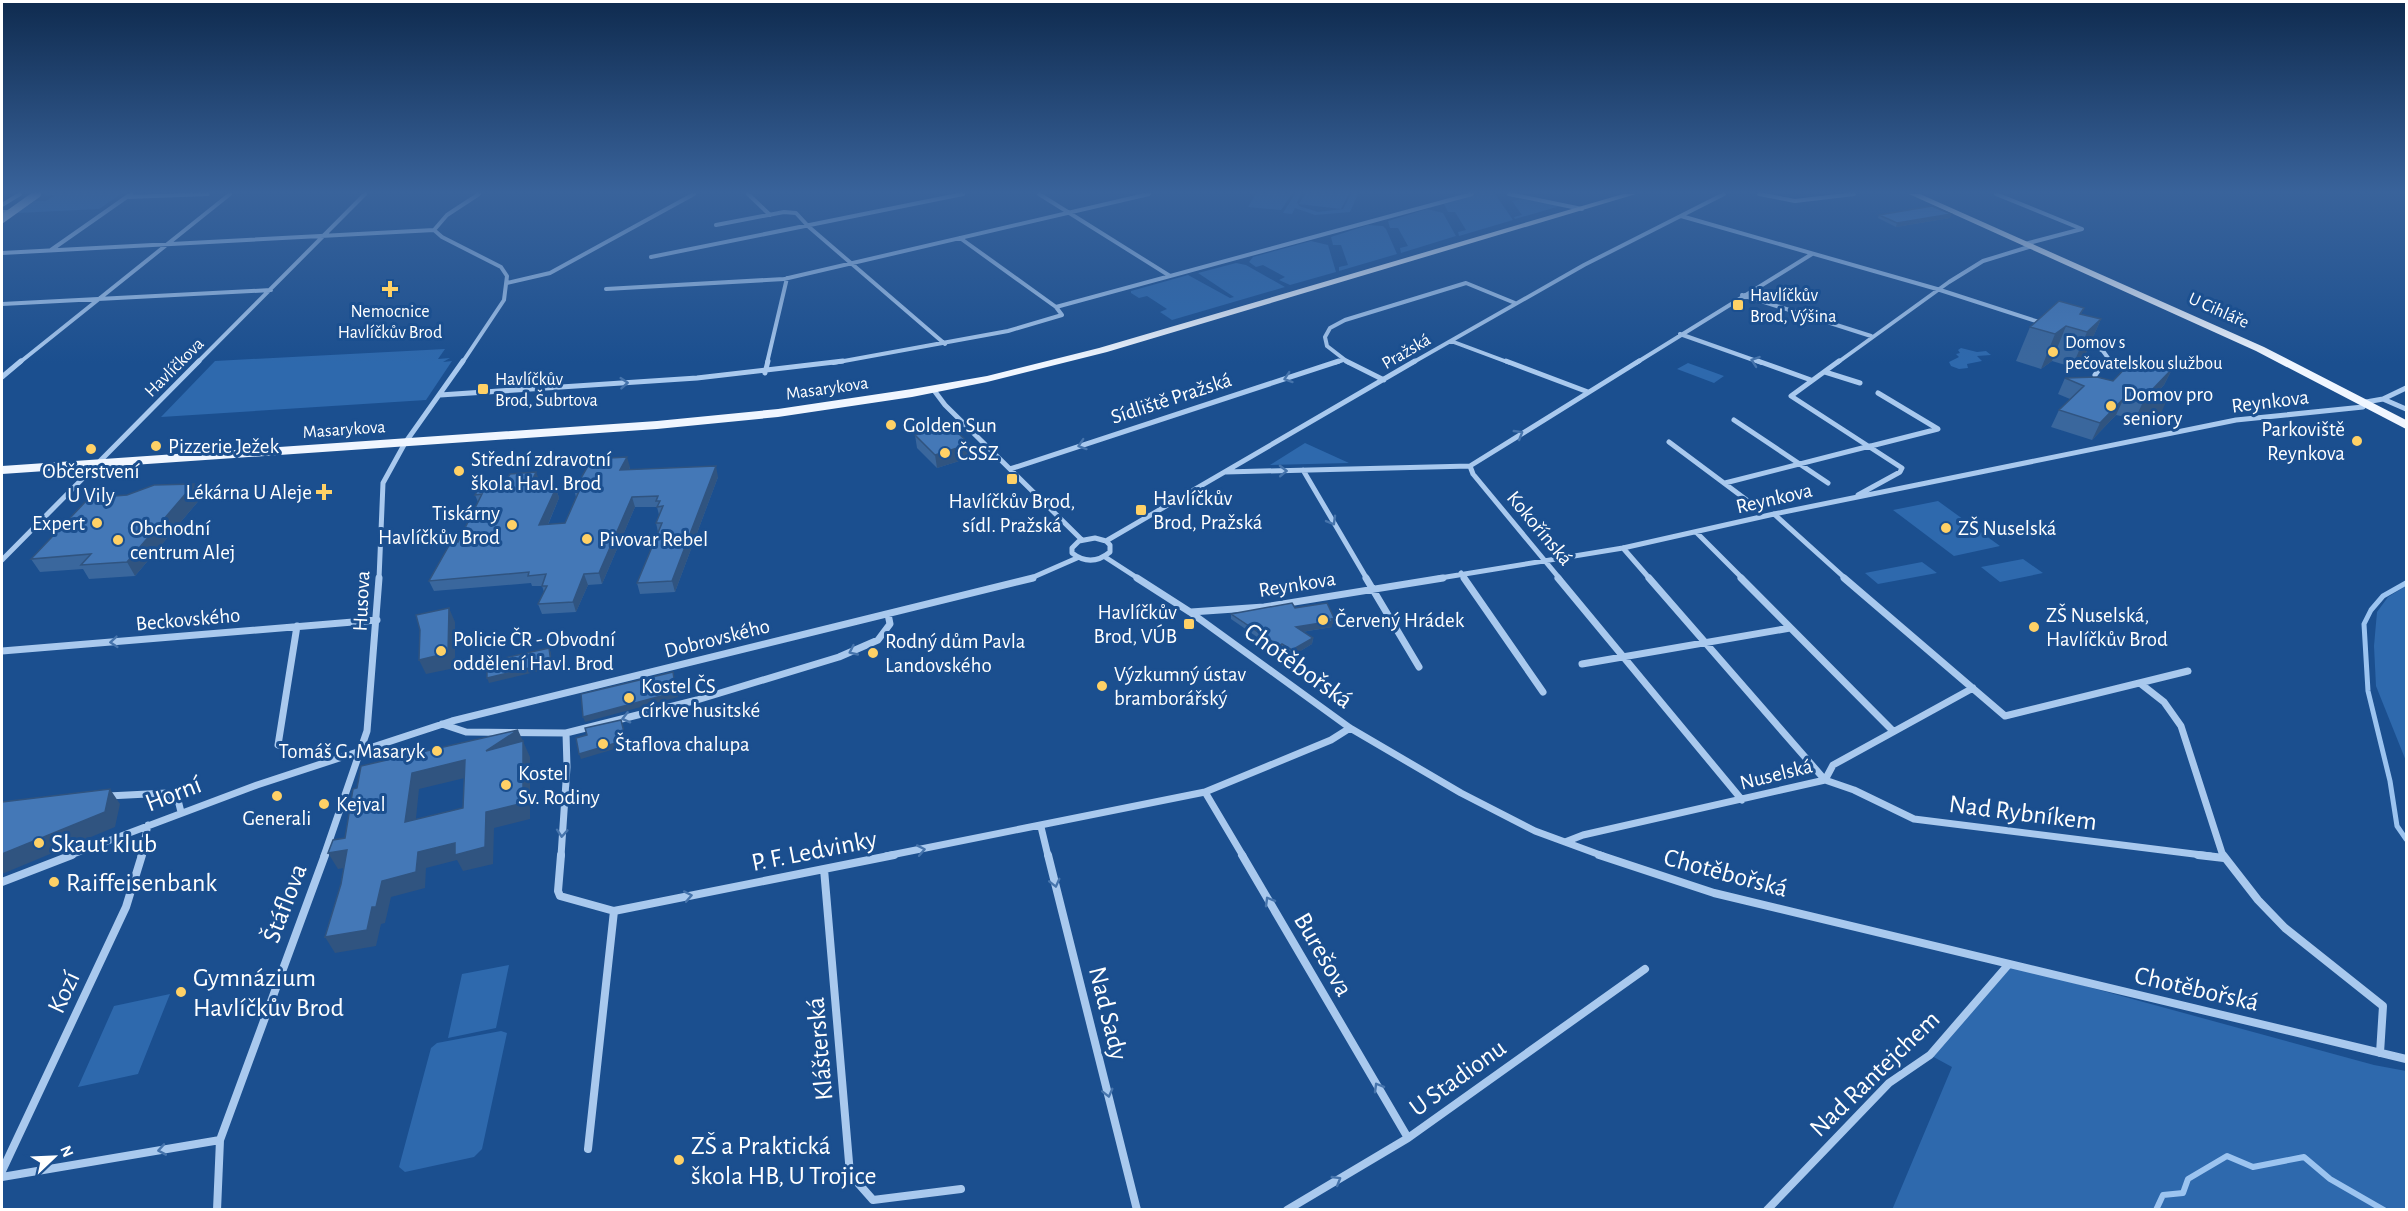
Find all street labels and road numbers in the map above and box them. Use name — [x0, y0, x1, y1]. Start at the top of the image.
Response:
street label: U Cihláře — [2186, 290, 2251, 332]
street label: Pražská — [1379, 331, 1434, 373]
street label: Havlíčkova — [142, 335, 208, 401]
street label: Sídliště Pražská — [1108, 369, 1234, 428]
street label: Masarykova — [785, 374, 869, 404]
street label: Reynkova — [2230, 386, 2310, 417]
street label: Masarykova — [302, 418, 386, 442]
street label: Reynkova — [1734, 479, 1815, 517]
street label: Kokořínská — [1503, 487, 1577, 570]
street label: Reynkova — [1257, 568, 1337, 601]
street label: Husova — [349, 570, 374, 632]
street label: Beckovského — [135, 604, 241, 635]
street label: Dobrovského — [662, 615, 772, 662]
street label: Chotěbořská — [1239, 618, 1357, 714]
street label: Nuselská — [1738, 755, 1815, 794]
street label: Horní — [142, 771, 206, 816]
street label: Nad Rybníkem — [1947, 791, 2098, 835]
street label: P. F. Ledvinky — [749, 826, 879, 876]
street label: Chotěbořská — [1661, 844, 1790, 902]
street label: Štáflova — [257, 860, 312, 946]
street label: Burešova — [1289, 908, 1357, 1001]
street label: Chotěbořská — [2132, 962, 2262, 1016]
street label: Nad Sady — [1084, 964, 1132, 1063]
street label: Kozí — [43, 967, 85, 1017]
street label: Klášterská — [803, 996, 837, 1102]
street label: Nad Rantejchem — [1805, 1006, 1945, 1142]
street label: U Stadionu — [1405, 1034, 1511, 1121]

